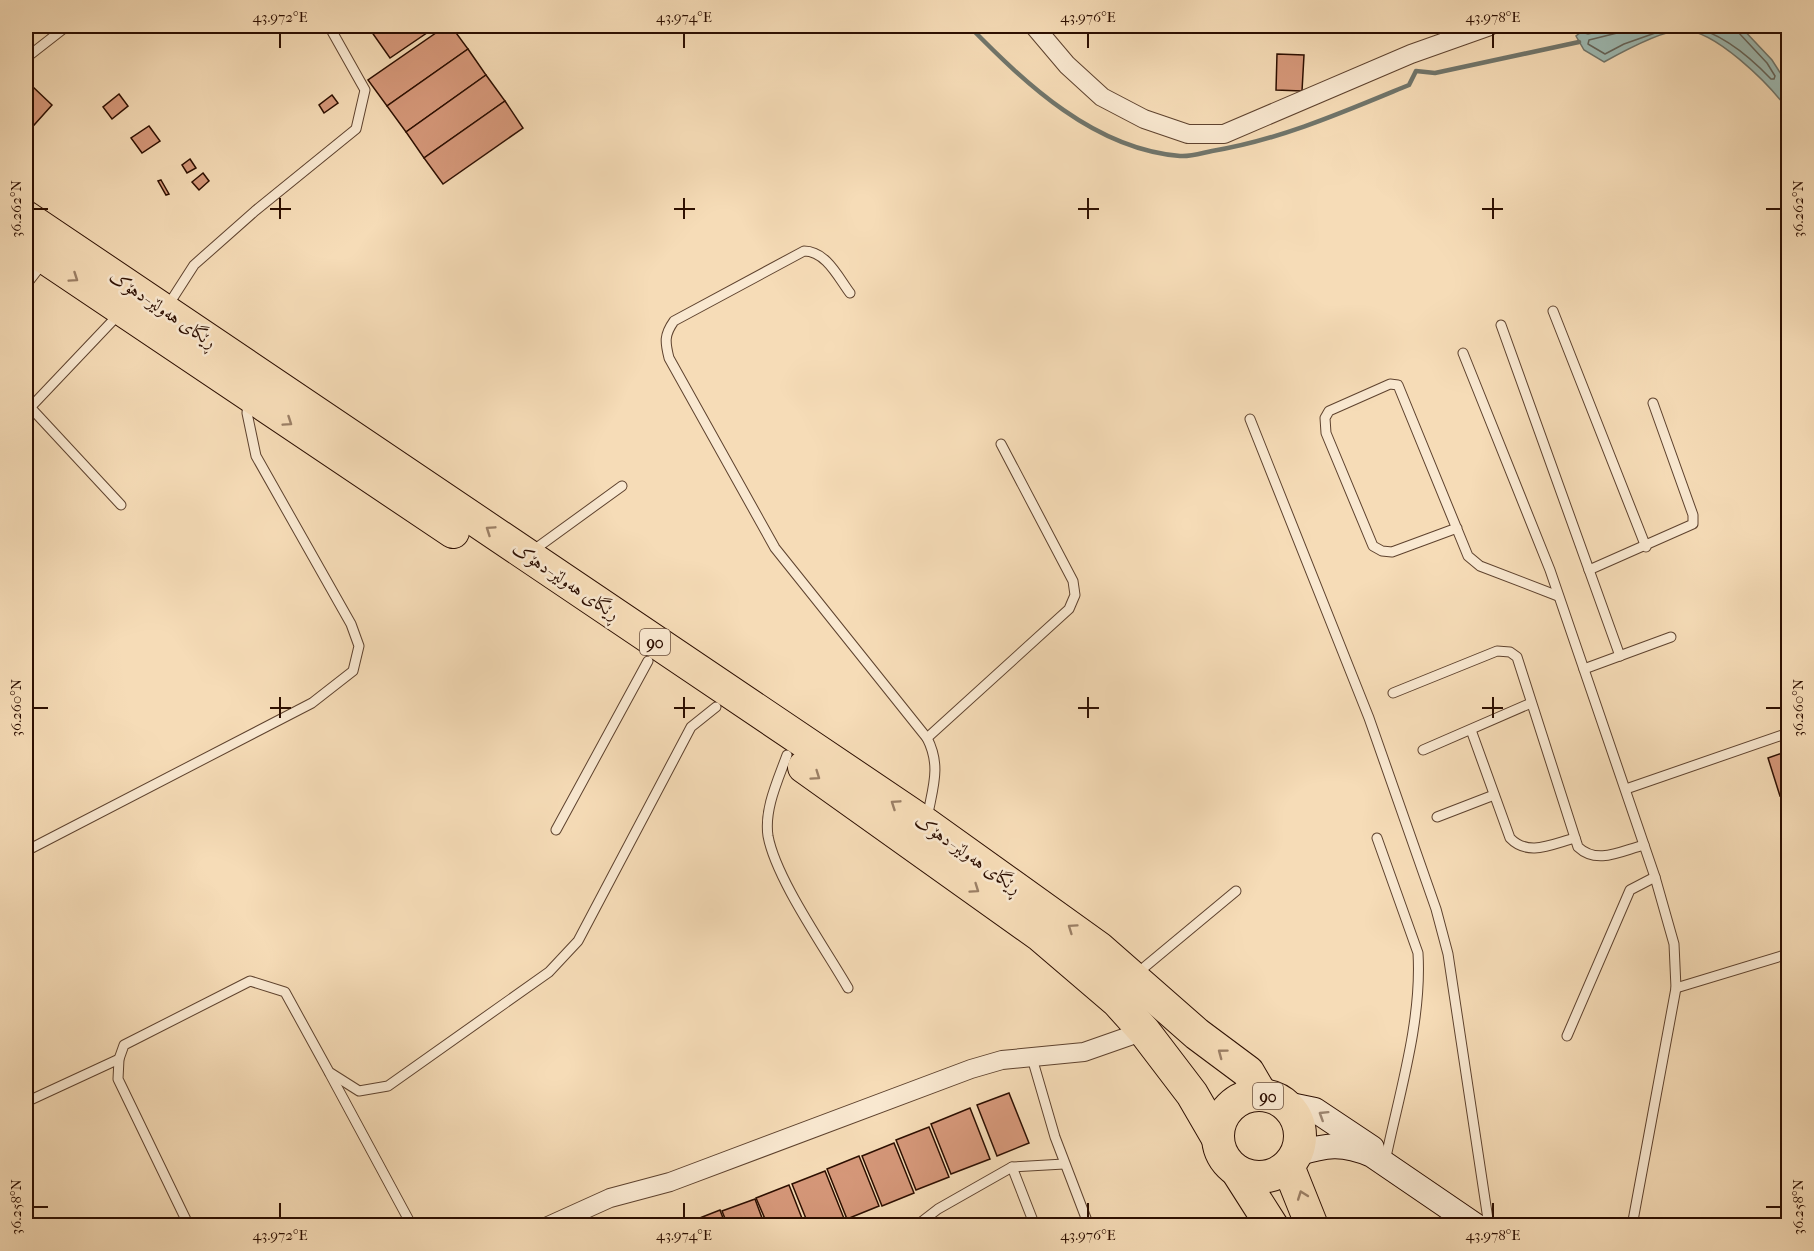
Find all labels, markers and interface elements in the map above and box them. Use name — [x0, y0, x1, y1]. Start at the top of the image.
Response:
text: 43.972°E — [252, 8, 308, 26]
text: 43.974°E — [656, 8, 712, 26]
text: 43.976°E — [1060, 8, 1116, 26]
text: 43.978°E — [1466, 8, 1520, 26]
text: 36.262°N — [7, 180, 25, 238]
text: 36.262°N — [1789, 180, 1807, 238]
street label: ڕێگای هەولێر-دهۆک — [103, 264, 221, 356]
one-way arrow — [67, 271, 78, 282]
one-way arrow — [281, 415, 292, 426]
one-way arrow — [486, 526, 497, 537]
street label: ڕێگای هەولێر-دهۆک — [506, 536, 624, 628]
road number: 90 — [640, 629, 670, 655]
text: 36.260°N — [7, 678, 25, 737]
text: 36.260°N — [1789, 678, 1807, 737]
one-way arrow — [810, 769, 821, 780]
one-way arrow — [891, 800, 902, 811]
street label: ڕێگای هەولێر-دهۆک — [908, 808, 1026, 902]
one-way arrow — [969, 882, 980, 893]
one-way arrow — [1067, 924, 1078, 935]
one-way arrow — [1217, 1049, 1228, 1060]
road number: 90 — [1253, 1083, 1283, 1109]
one-way arrow — [1319, 1111, 1329, 1123]
text: 36.258°N — [7, 1179, 25, 1235]
text: 36.258°N — [1789, 1179, 1807, 1235]
one-way arrow — [1296, 1190, 1309, 1201]
text: 43.972°E — [252, 1226, 308, 1244]
text: 43.974°E — [656, 1226, 712, 1244]
text: 43.976°E — [1060, 1226, 1116, 1244]
text: 43.978°E — [1466, 1226, 1520, 1244]

